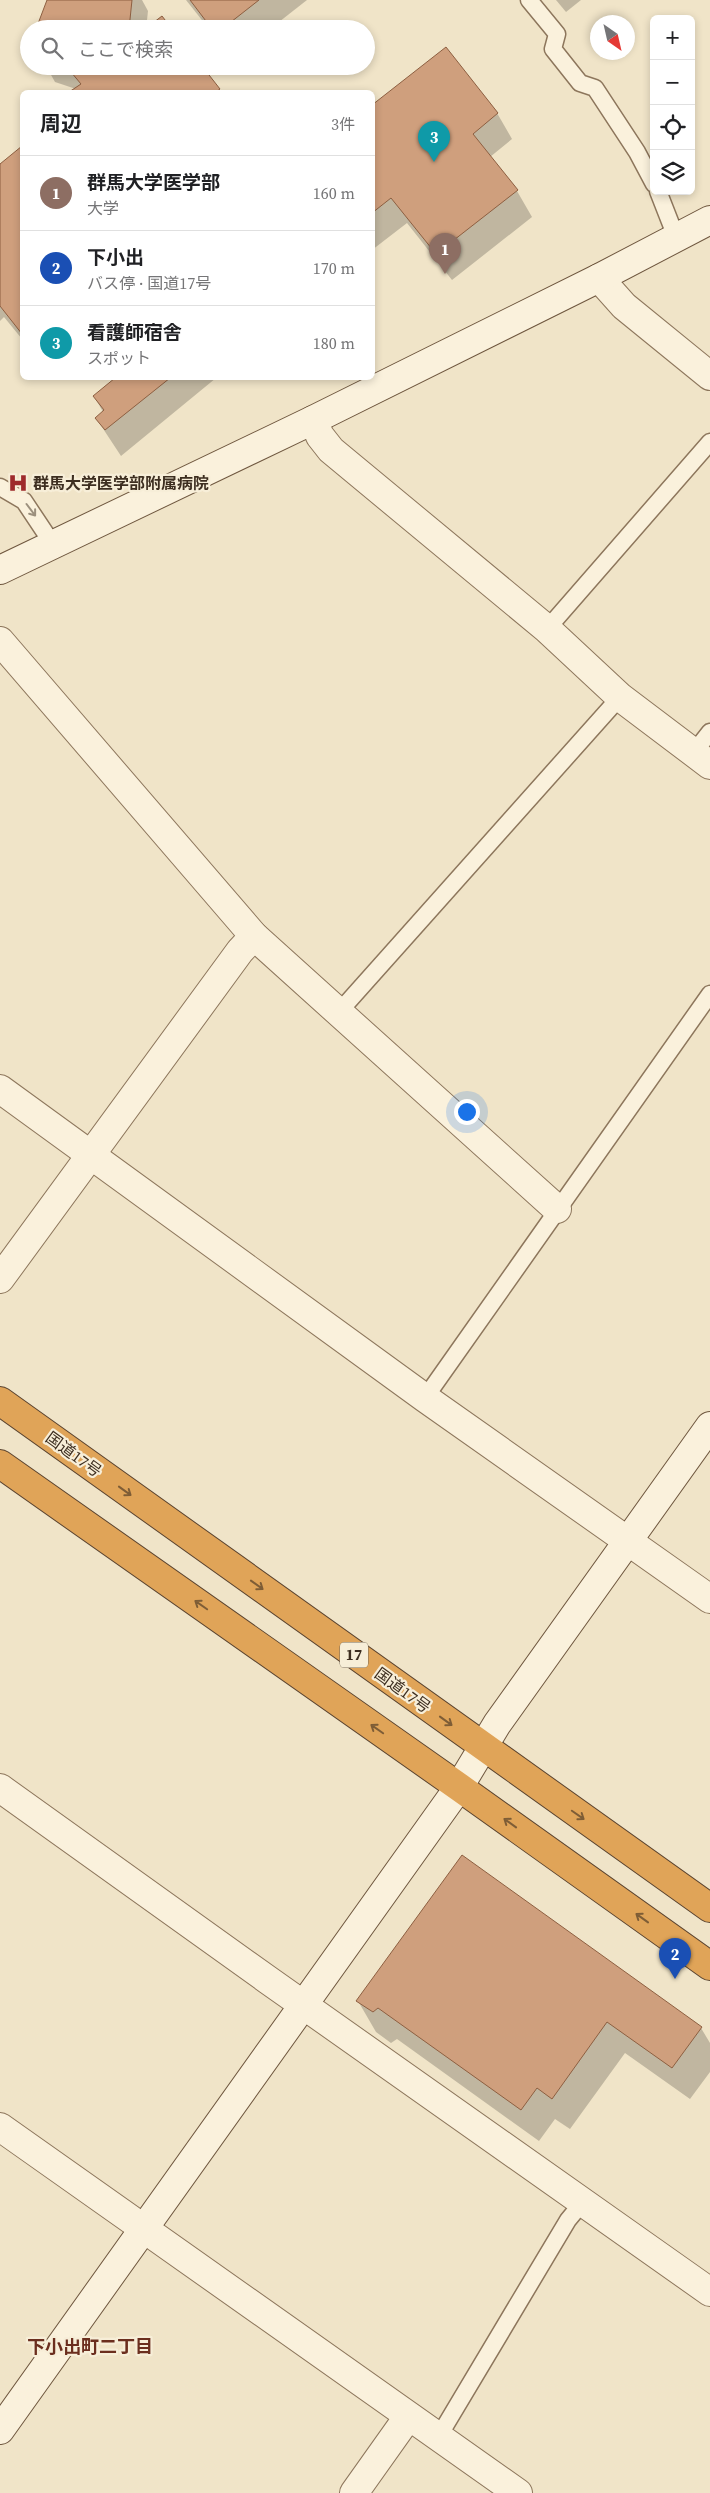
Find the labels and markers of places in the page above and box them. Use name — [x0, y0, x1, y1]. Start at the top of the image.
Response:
pin: 3 — [418, 121, 450, 162]
pin: 1 — [429, 233, 461, 274]
hospital icon: 群馬大学医学部附属病院 — [7, 472, 29, 494]
place label: 群馬大学医学部附属病院 — [33, 472, 209, 494]
pin: 2 — [659, 1938, 691, 1979]

